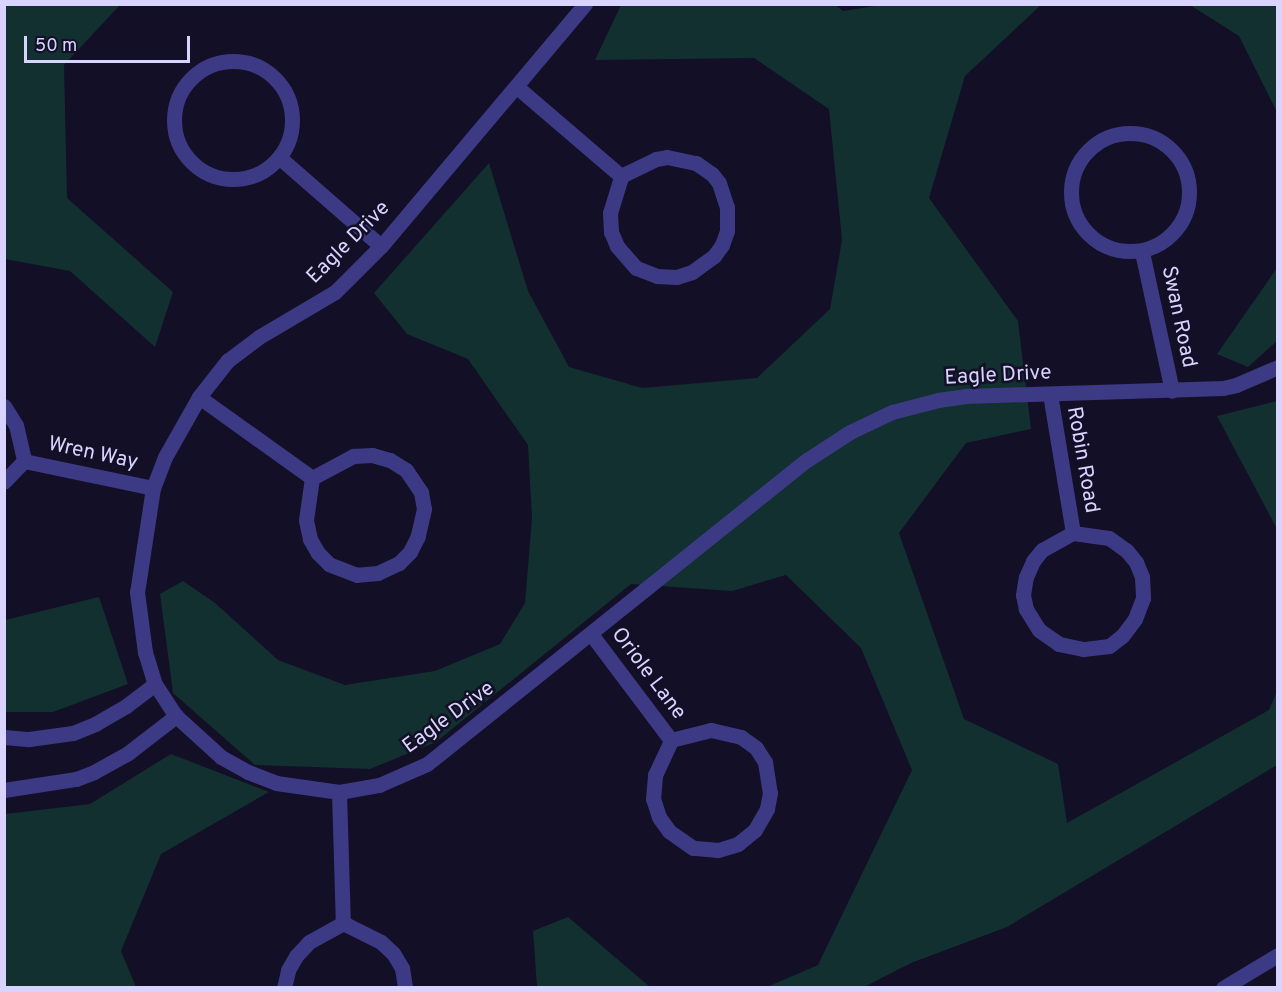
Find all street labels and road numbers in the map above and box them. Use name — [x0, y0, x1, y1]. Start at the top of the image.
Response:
street label: Eagle Drive — [302, 196, 396, 290]
street label: Swan Road — [1155, 264, 1201, 370]
street label: Eagle Drive — [944, 361, 1052, 391]
street label: Robin Road — [1060, 405, 1104, 515]
street label: Wren Way — [46, 432, 140, 476]
street label: Oriole Lane — [605, 623, 691, 725]
street label: Eagle Drive — [398, 676, 500, 760]

